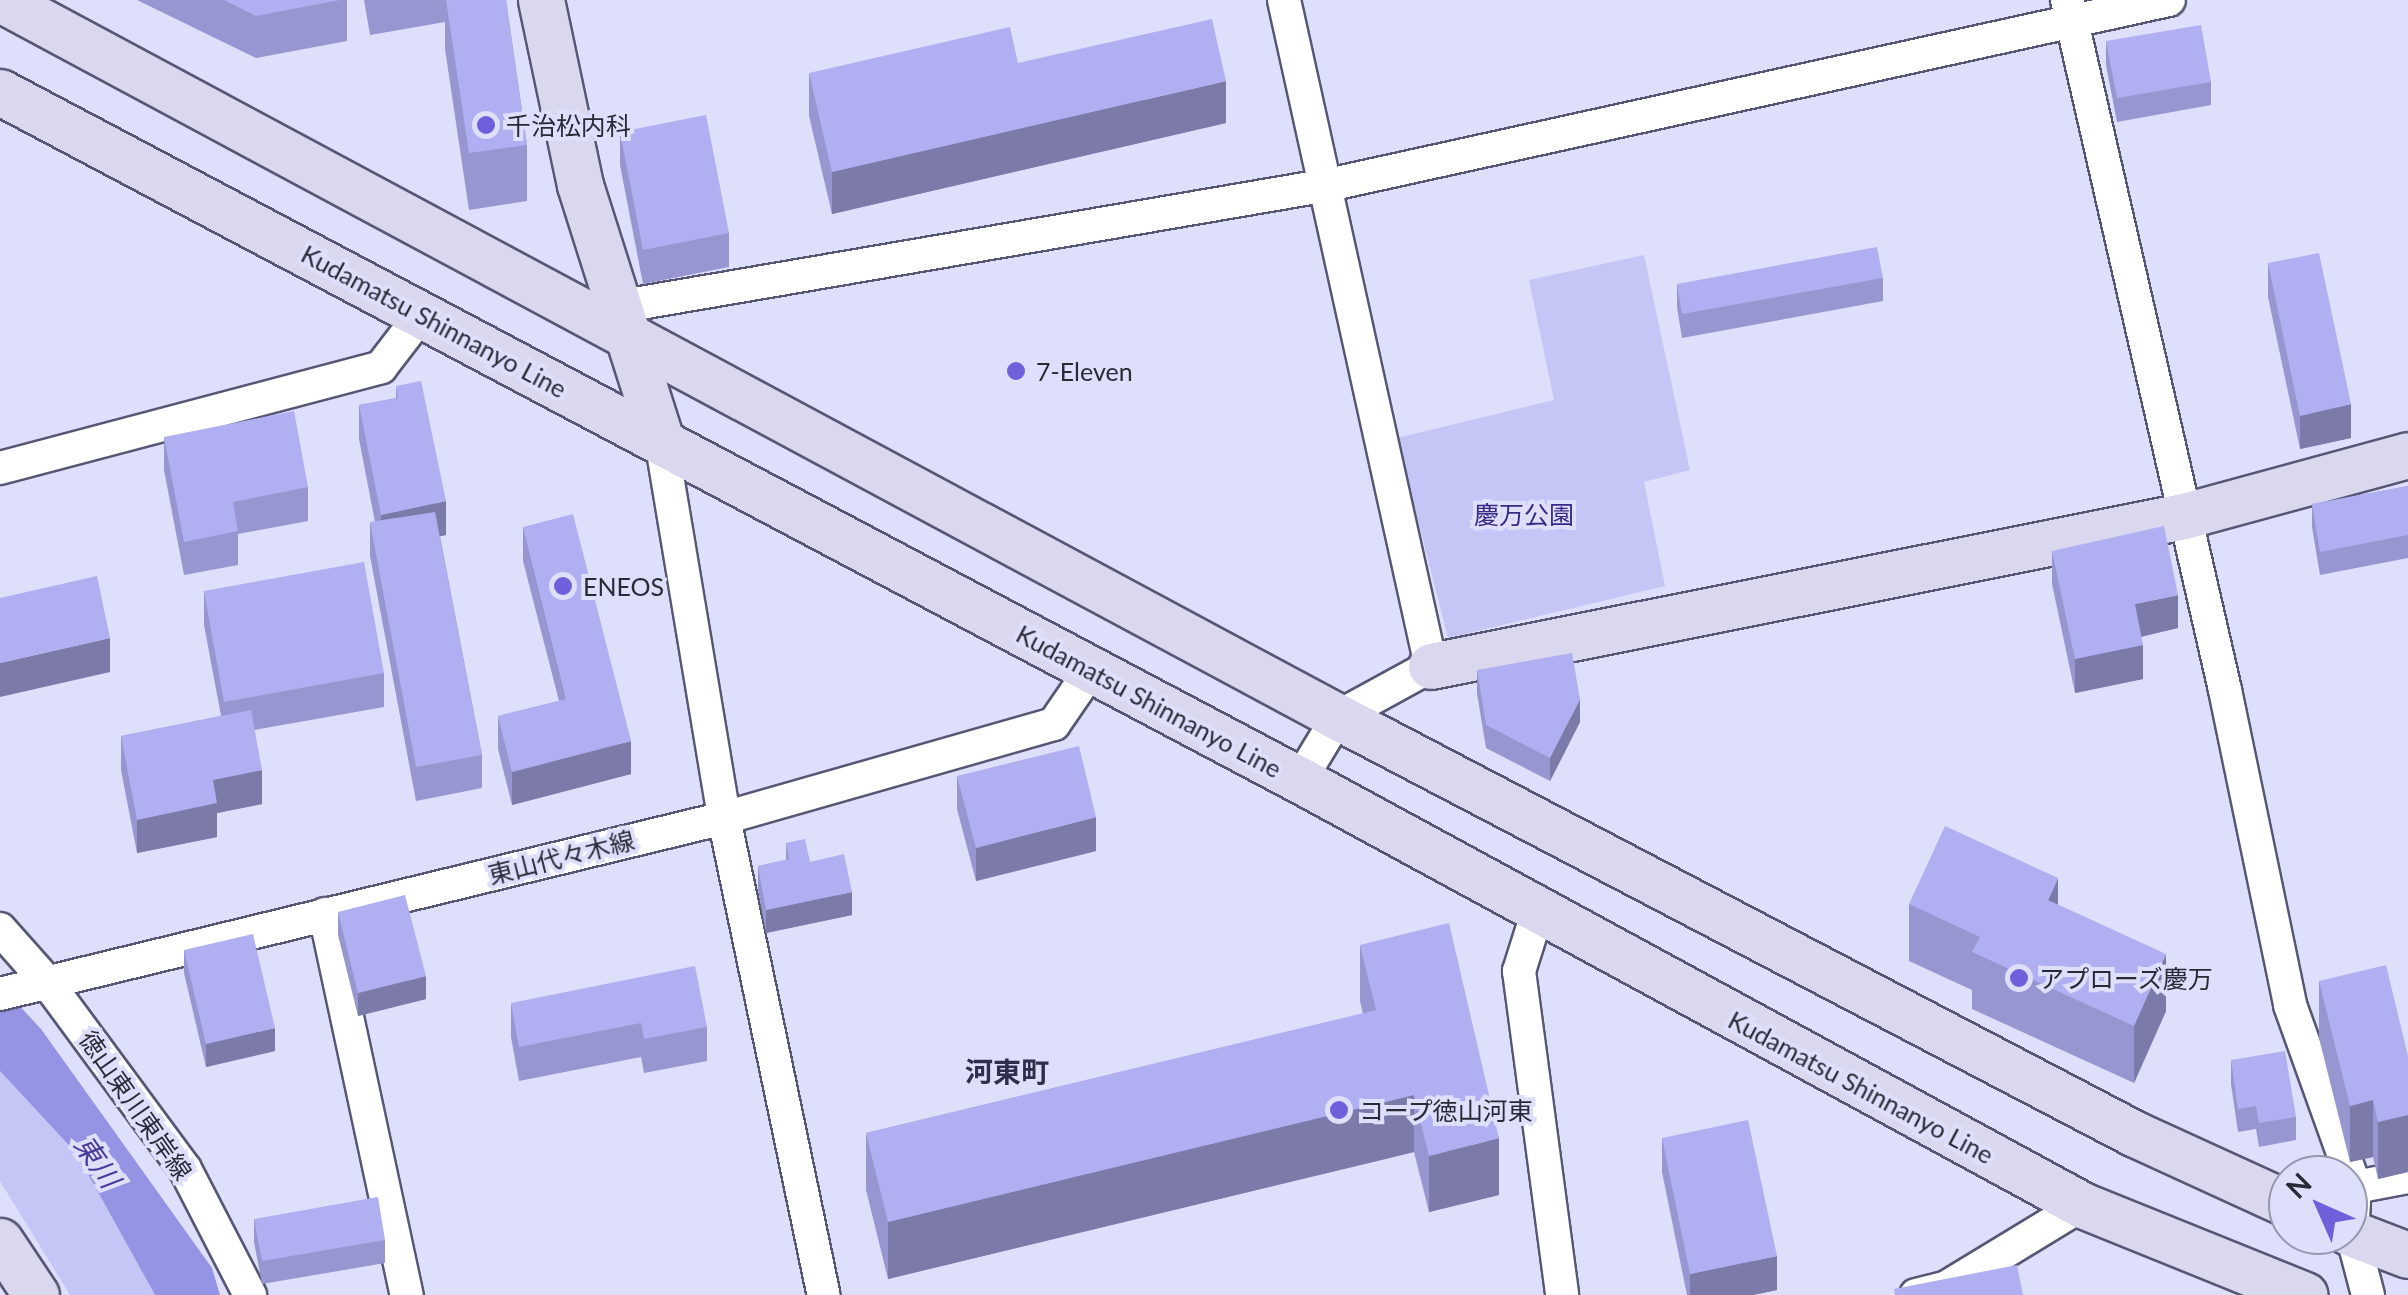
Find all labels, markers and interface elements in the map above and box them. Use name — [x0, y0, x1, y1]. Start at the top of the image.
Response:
place label: 千治松内科 — [506, 110, 631, 140]
marker: 千治松内科 — [475, 114, 497, 136]
street label: Kudamatsu Shinnanyo Line — [296, 238, 572, 404]
place label: 7-Eleven — [1036, 356, 1133, 386]
marker: 7-Eleven — [1005, 360, 1027, 382]
park label: 慶万公園 — [1474, 499, 1574, 529]
place label: ENEOS — [583, 571, 664, 601]
marker: ENEOS — [552, 575, 574, 597]
street label: Kudamatsu Shinnanyo Line — [1011, 618, 1287, 784]
street label: 東山代々木線 — [485, 824, 637, 890]
place label: アプローズ慶万 — [2039, 963, 2214, 993]
marker: アプローズ慶万 — [2008, 967, 2030, 989]
street label: Kudamatsu Shinnanyo Line — [1723, 1004, 1999, 1170]
street label: 徳山東川東岸線 — [74, 1025, 198, 1185]
district label: 河東町 — [965, 1054, 1049, 1088]
place label: コープ徳山河東 — [1359, 1095, 1534, 1125]
marker: コープ徳山河東 — [1328, 1099, 1350, 1121]
water label: 東川 — [68, 1128, 128, 1194]
north arrow — [2268, 1155, 2368, 1255]
text: N — [2279, 1166, 2318, 1205]

